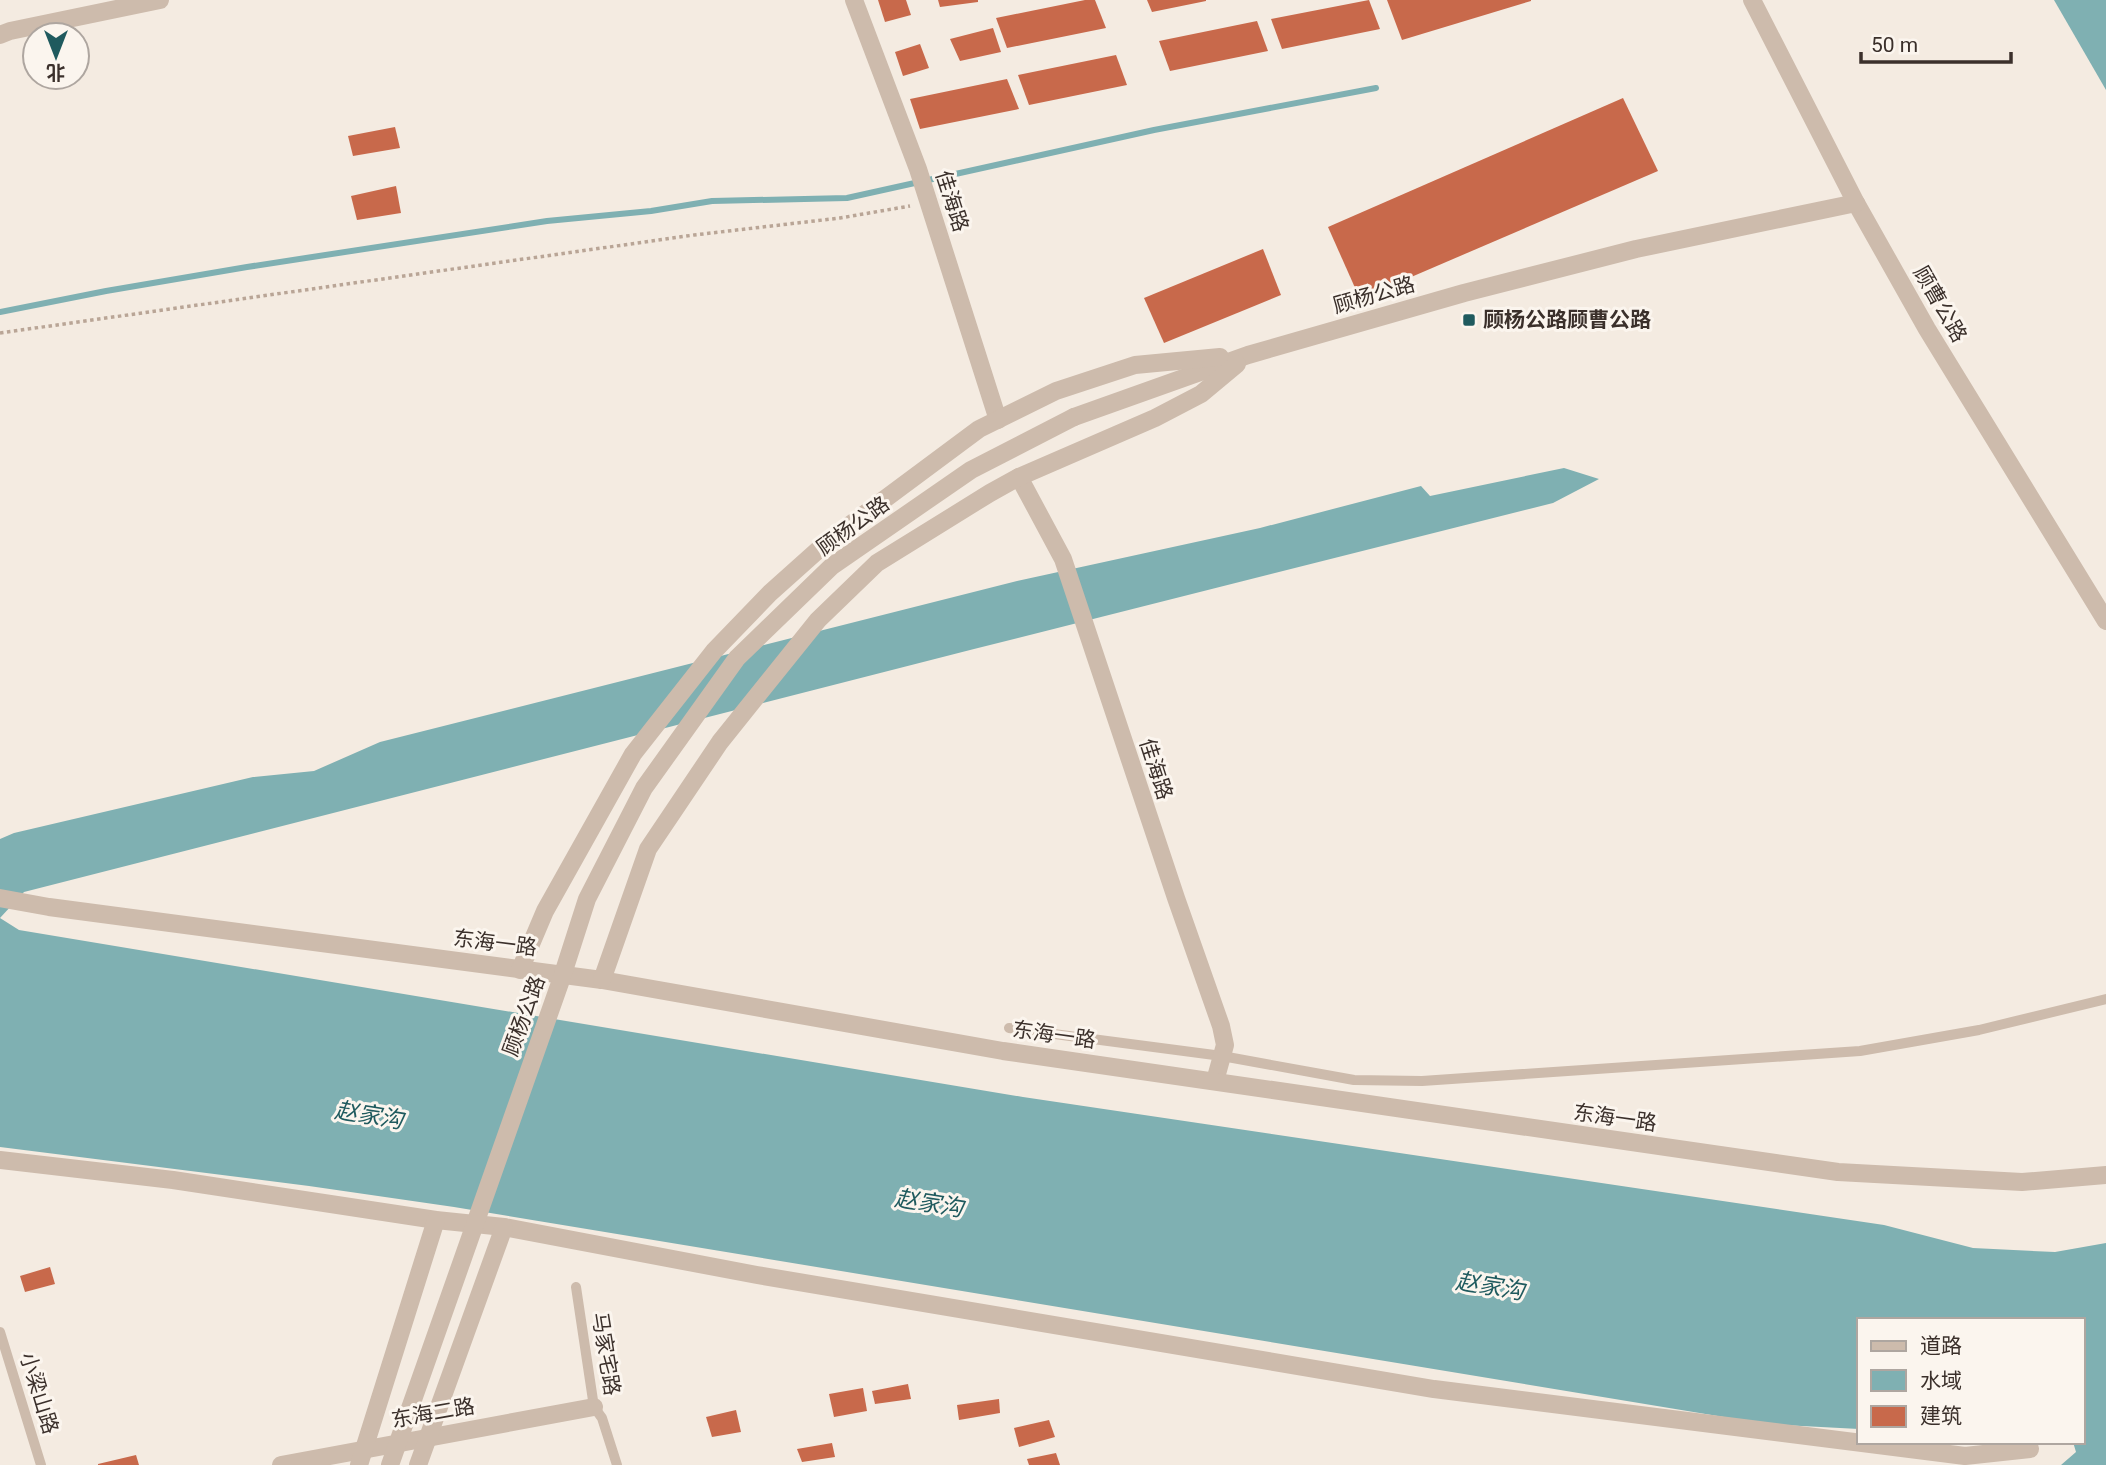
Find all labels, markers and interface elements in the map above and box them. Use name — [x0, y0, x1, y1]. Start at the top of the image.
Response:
north arrow — [21, 21, 91, 91]
scale bar — [1861, 21, 2011, 65]
text: 50 m — [1871, 33, 1918, 57]
text: 北 — [46, 61, 66, 84]
street label: 佳海路 — [931, 167, 973, 235]
street label: 顾曹公路 — [1909, 262, 1971, 346]
street label: 顾杨公路 — [1330, 272, 1418, 318]
place label: 顾杨公路顾曹公路 — [1483, 308, 1651, 332]
marker: 顾杨公路顾曹公路 — [1461, 312, 1477, 328]
street label: 顾杨公路 — [812, 492, 894, 560]
street label: 佳海路 — [1135, 735, 1177, 803]
street label: 东海一路 — [452, 926, 538, 960]
street label: 顾杨公路 — [498, 972, 550, 1060]
street label: 东海一路 — [1011, 1017, 1097, 1053]
water label: 赵家沟 — [333, 1097, 408, 1135]
street label: 东海一路 — [1572, 1100, 1658, 1136]
water label: 赵家沟 — [893, 1185, 968, 1223]
water label: 赵家沟 — [1454, 1268, 1529, 1306]
street label: 马家宅路 — [588, 1311, 624, 1397]
legend — [1857, 1318, 2085, 1444]
text: 道路 — [1920, 1334, 1962, 1358]
street label: 小梁山路 — [15, 1349, 63, 1437]
text: 水域 — [1920, 1369, 1962, 1393]
street label: 东海二路 — [390, 1394, 476, 1432]
text: 建筑 — [1920, 1404, 1962, 1428]

